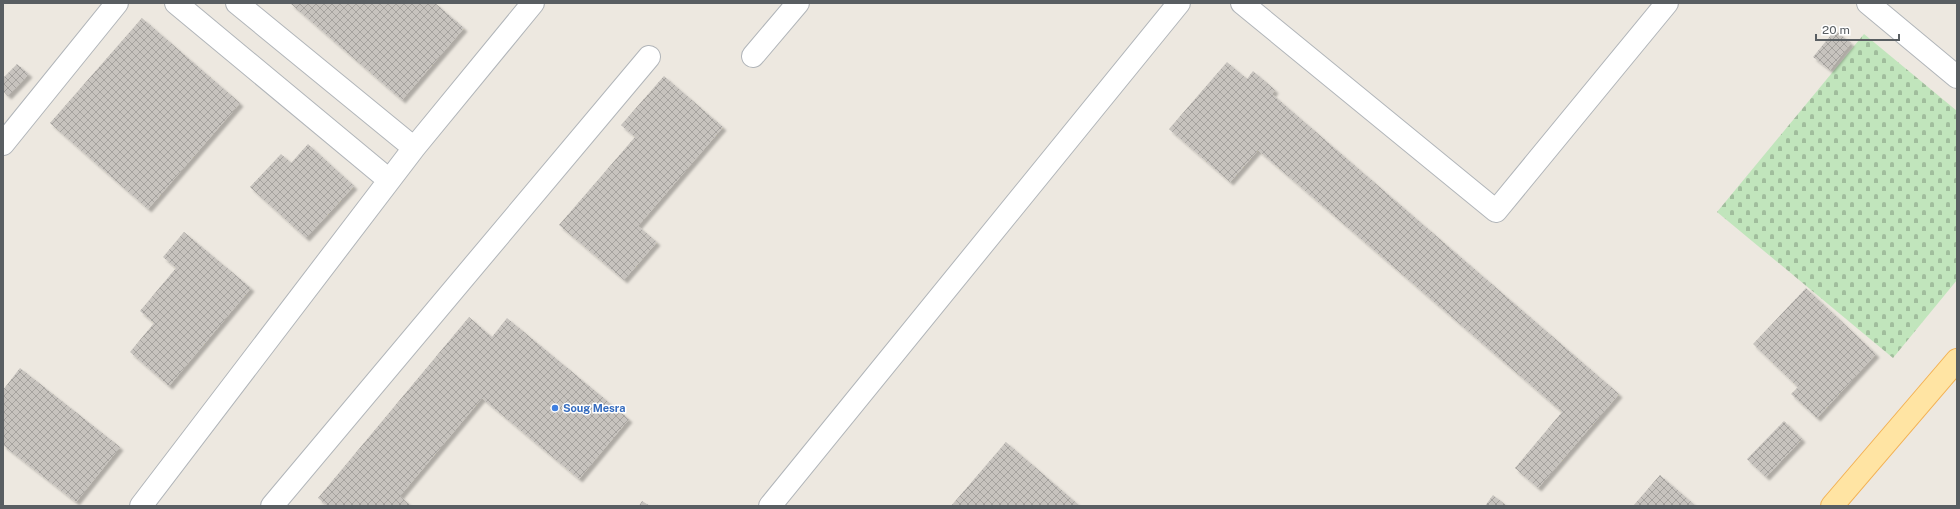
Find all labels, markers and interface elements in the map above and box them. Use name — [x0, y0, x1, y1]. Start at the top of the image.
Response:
scale bar — [1816, 16, 1899, 42]
text: 20 m — [1822, 23, 1850, 37]
place label: Soug Mesra — [563, 402, 625, 414]
marker: Soug Mesra — [550, 403, 560, 413]

